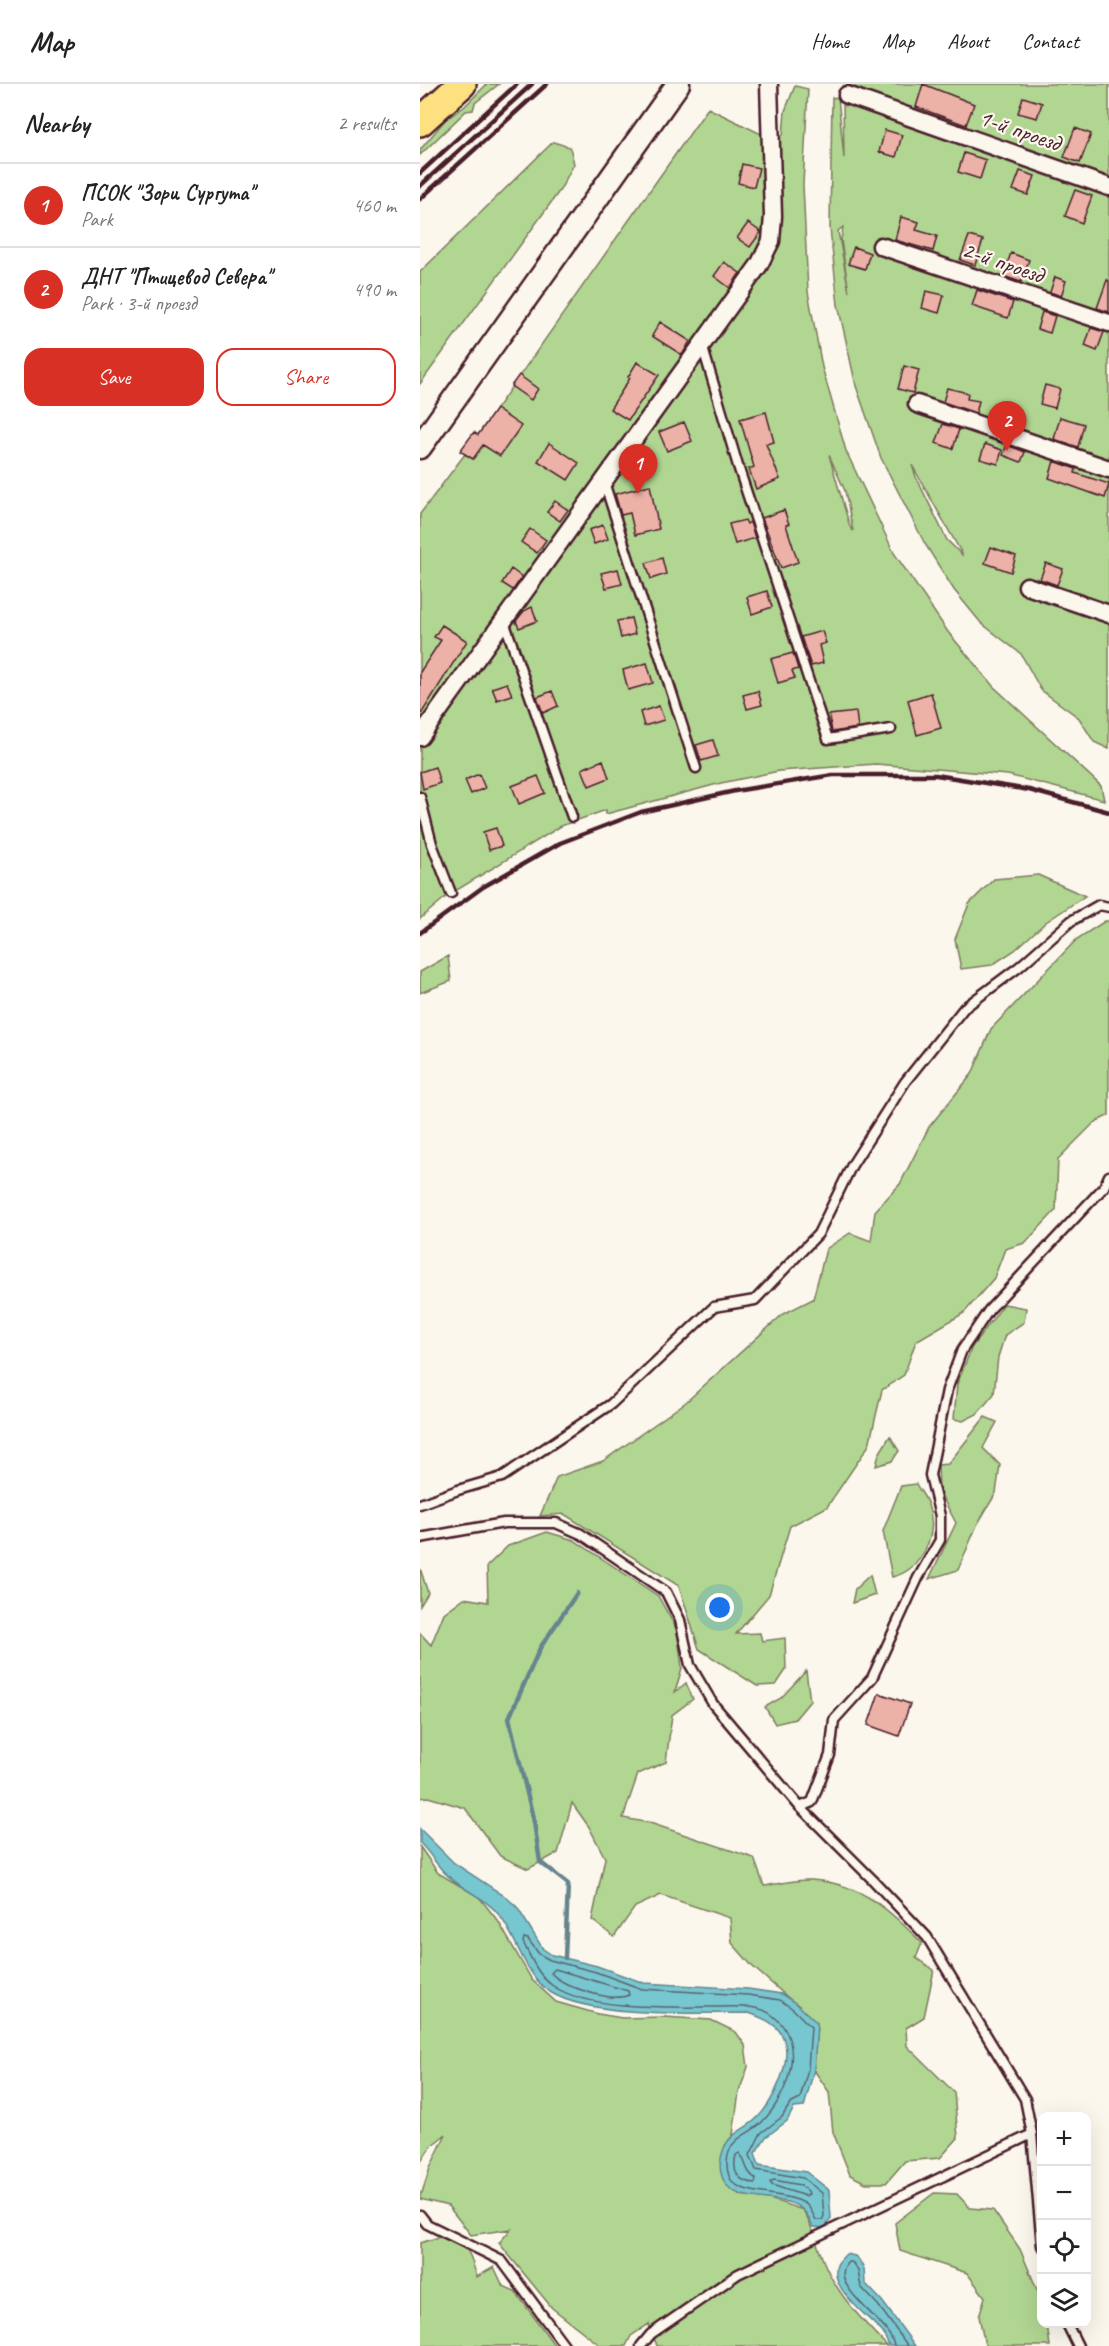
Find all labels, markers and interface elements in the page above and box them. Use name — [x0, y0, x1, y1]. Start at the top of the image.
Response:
text: Map — [30, 24, 73, 59]
text: Home — [811, 28, 849, 54]
text: Map — [882, 28, 914, 54]
text: About — [947, 28, 989, 54]
text: Contact — [1022, 28, 1079, 54]
street label: 1-й проезд — [975, 102, 1067, 159]
text: Nearby — [24, 107, 89, 140]
text: 2 results — [337, 111, 396, 136]
text: ПСОК "Зори Сургута" — [81, 179, 254, 207]
text: 1 — [39, 193, 48, 218]
text: 460 m — [353, 193, 396, 218]
text: Park — [81, 207, 113, 232]
street label: 2-й проезд — [958, 234, 1050, 291]
text: ДНТ "Птицевод Севера" — [81, 263, 271, 291]
text: 2 — [39, 277, 48, 302]
text: 490 m — [353, 277, 396, 302]
text: Park · 3-й проезд — [81, 291, 196, 316]
button: Save — [24, 348, 204, 406]
button: Share — [216, 348, 396, 406]
pin: 2 — [988, 402, 1026, 451]
pin: 1 — [618, 444, 658, 494]
your location — [705, 1593, 734, 1622]
map controls — [1037, 2112, 1091, 2328]
button: + — [1037, 2112, 1091, 2166]
button: − — [1037, 2166, 1091, 2220]
button: locate — [1037, 2220, 1091, 2274]
button: layers — [1037, 2274, 1091, 2328]

